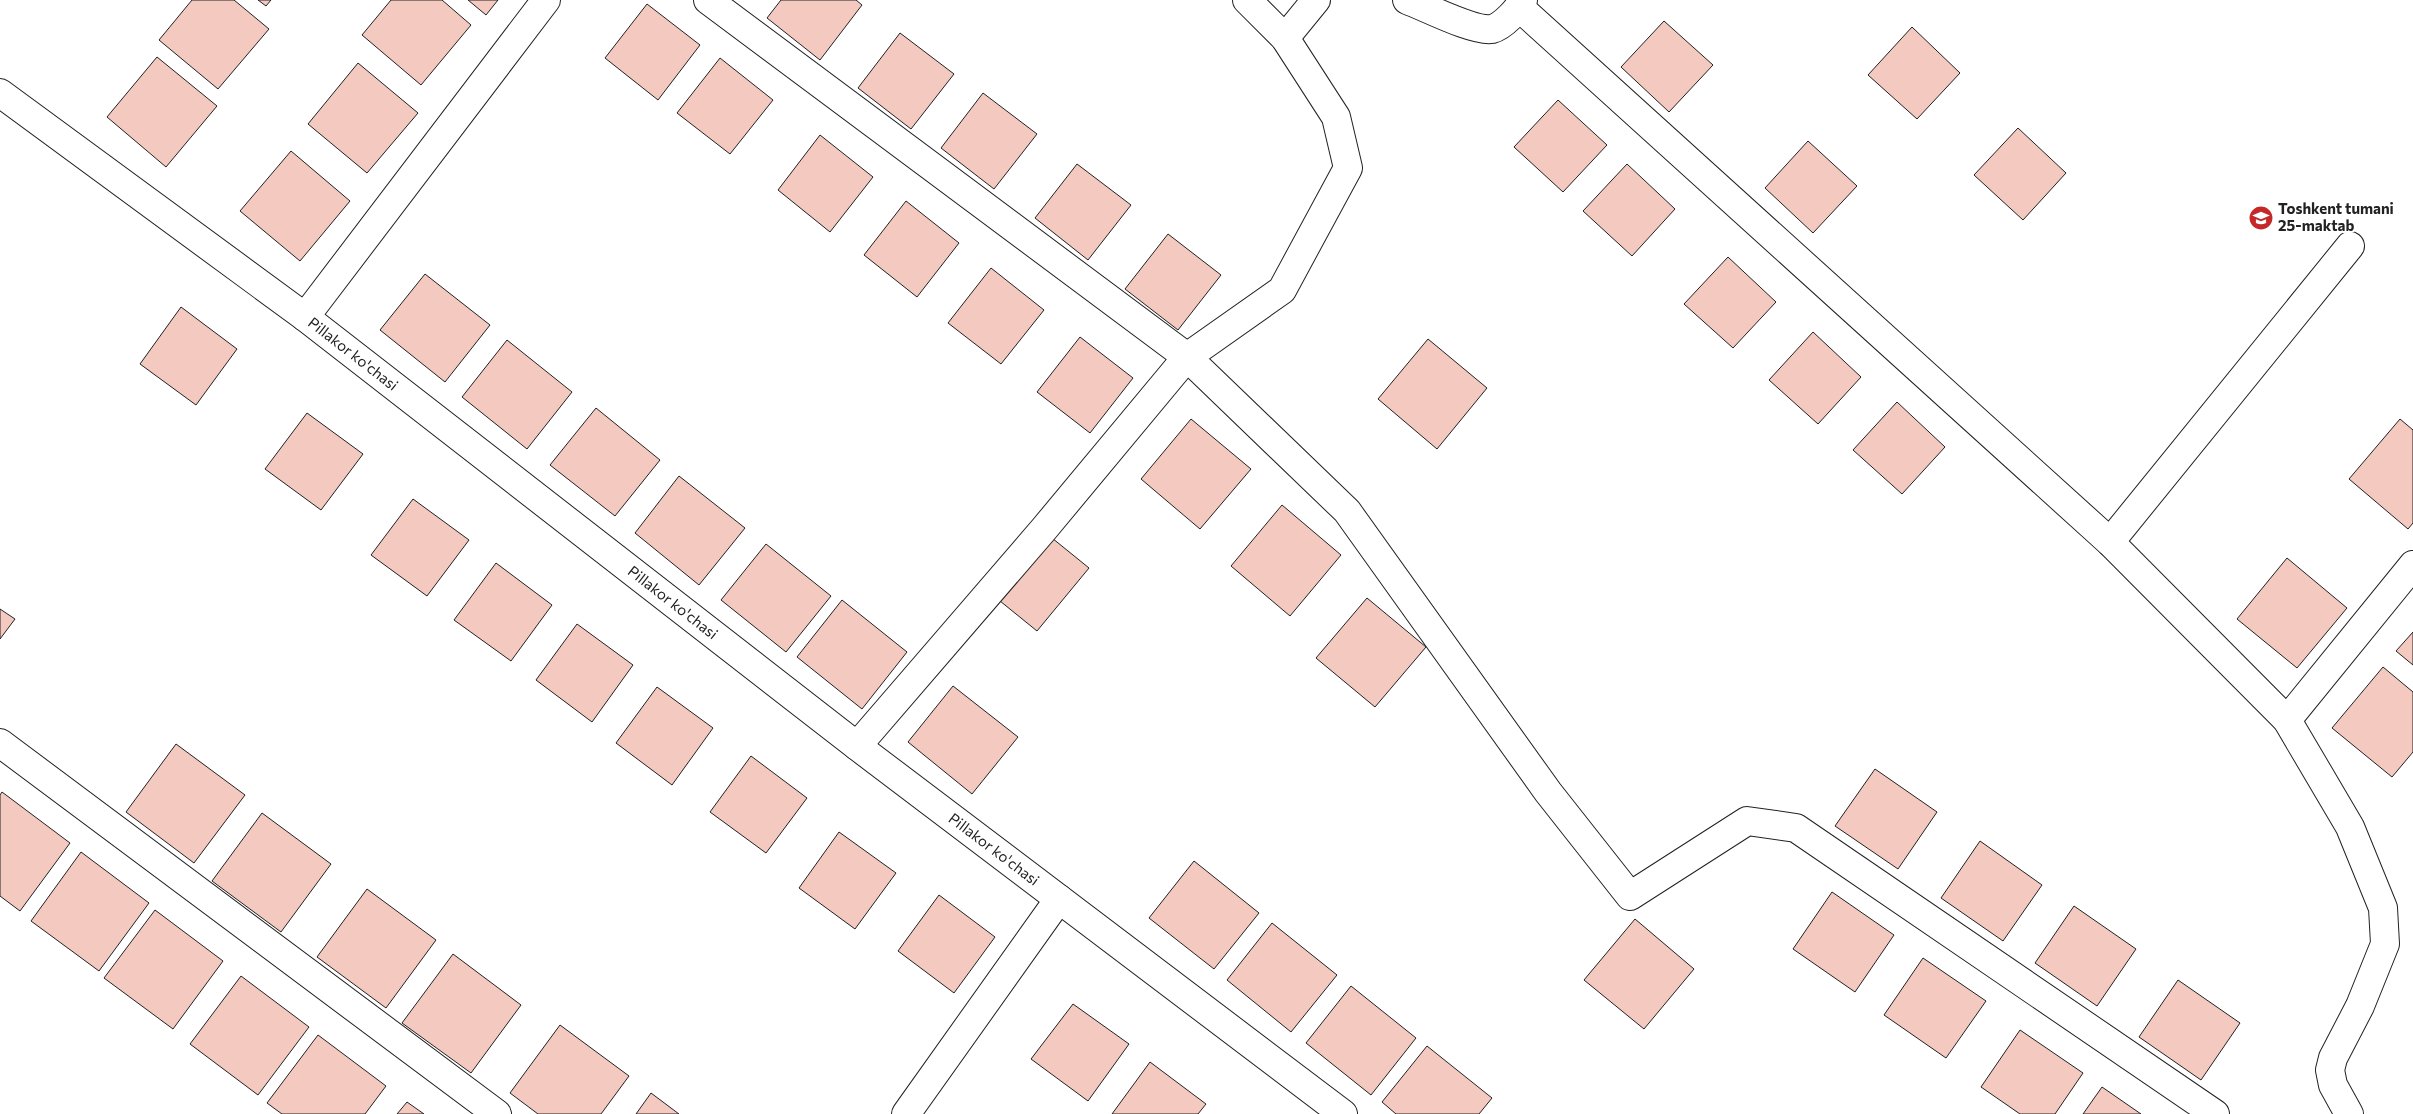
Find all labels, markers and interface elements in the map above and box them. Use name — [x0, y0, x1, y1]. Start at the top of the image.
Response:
place label: Toshkent tumani 25-maktab — [2278, 199, 2394, 234]
school or university icon: Toshkent tumani 25-maktab — [2248, 205, 2274, 231]
street label: Pillakor ko'chasi — [305, 313, 402, 394]
street label: Pillakor ko'chasi — [625, 561, 722, 642]
street label: Pillakor ko'chasi — [946, 809, 1043, 889]

